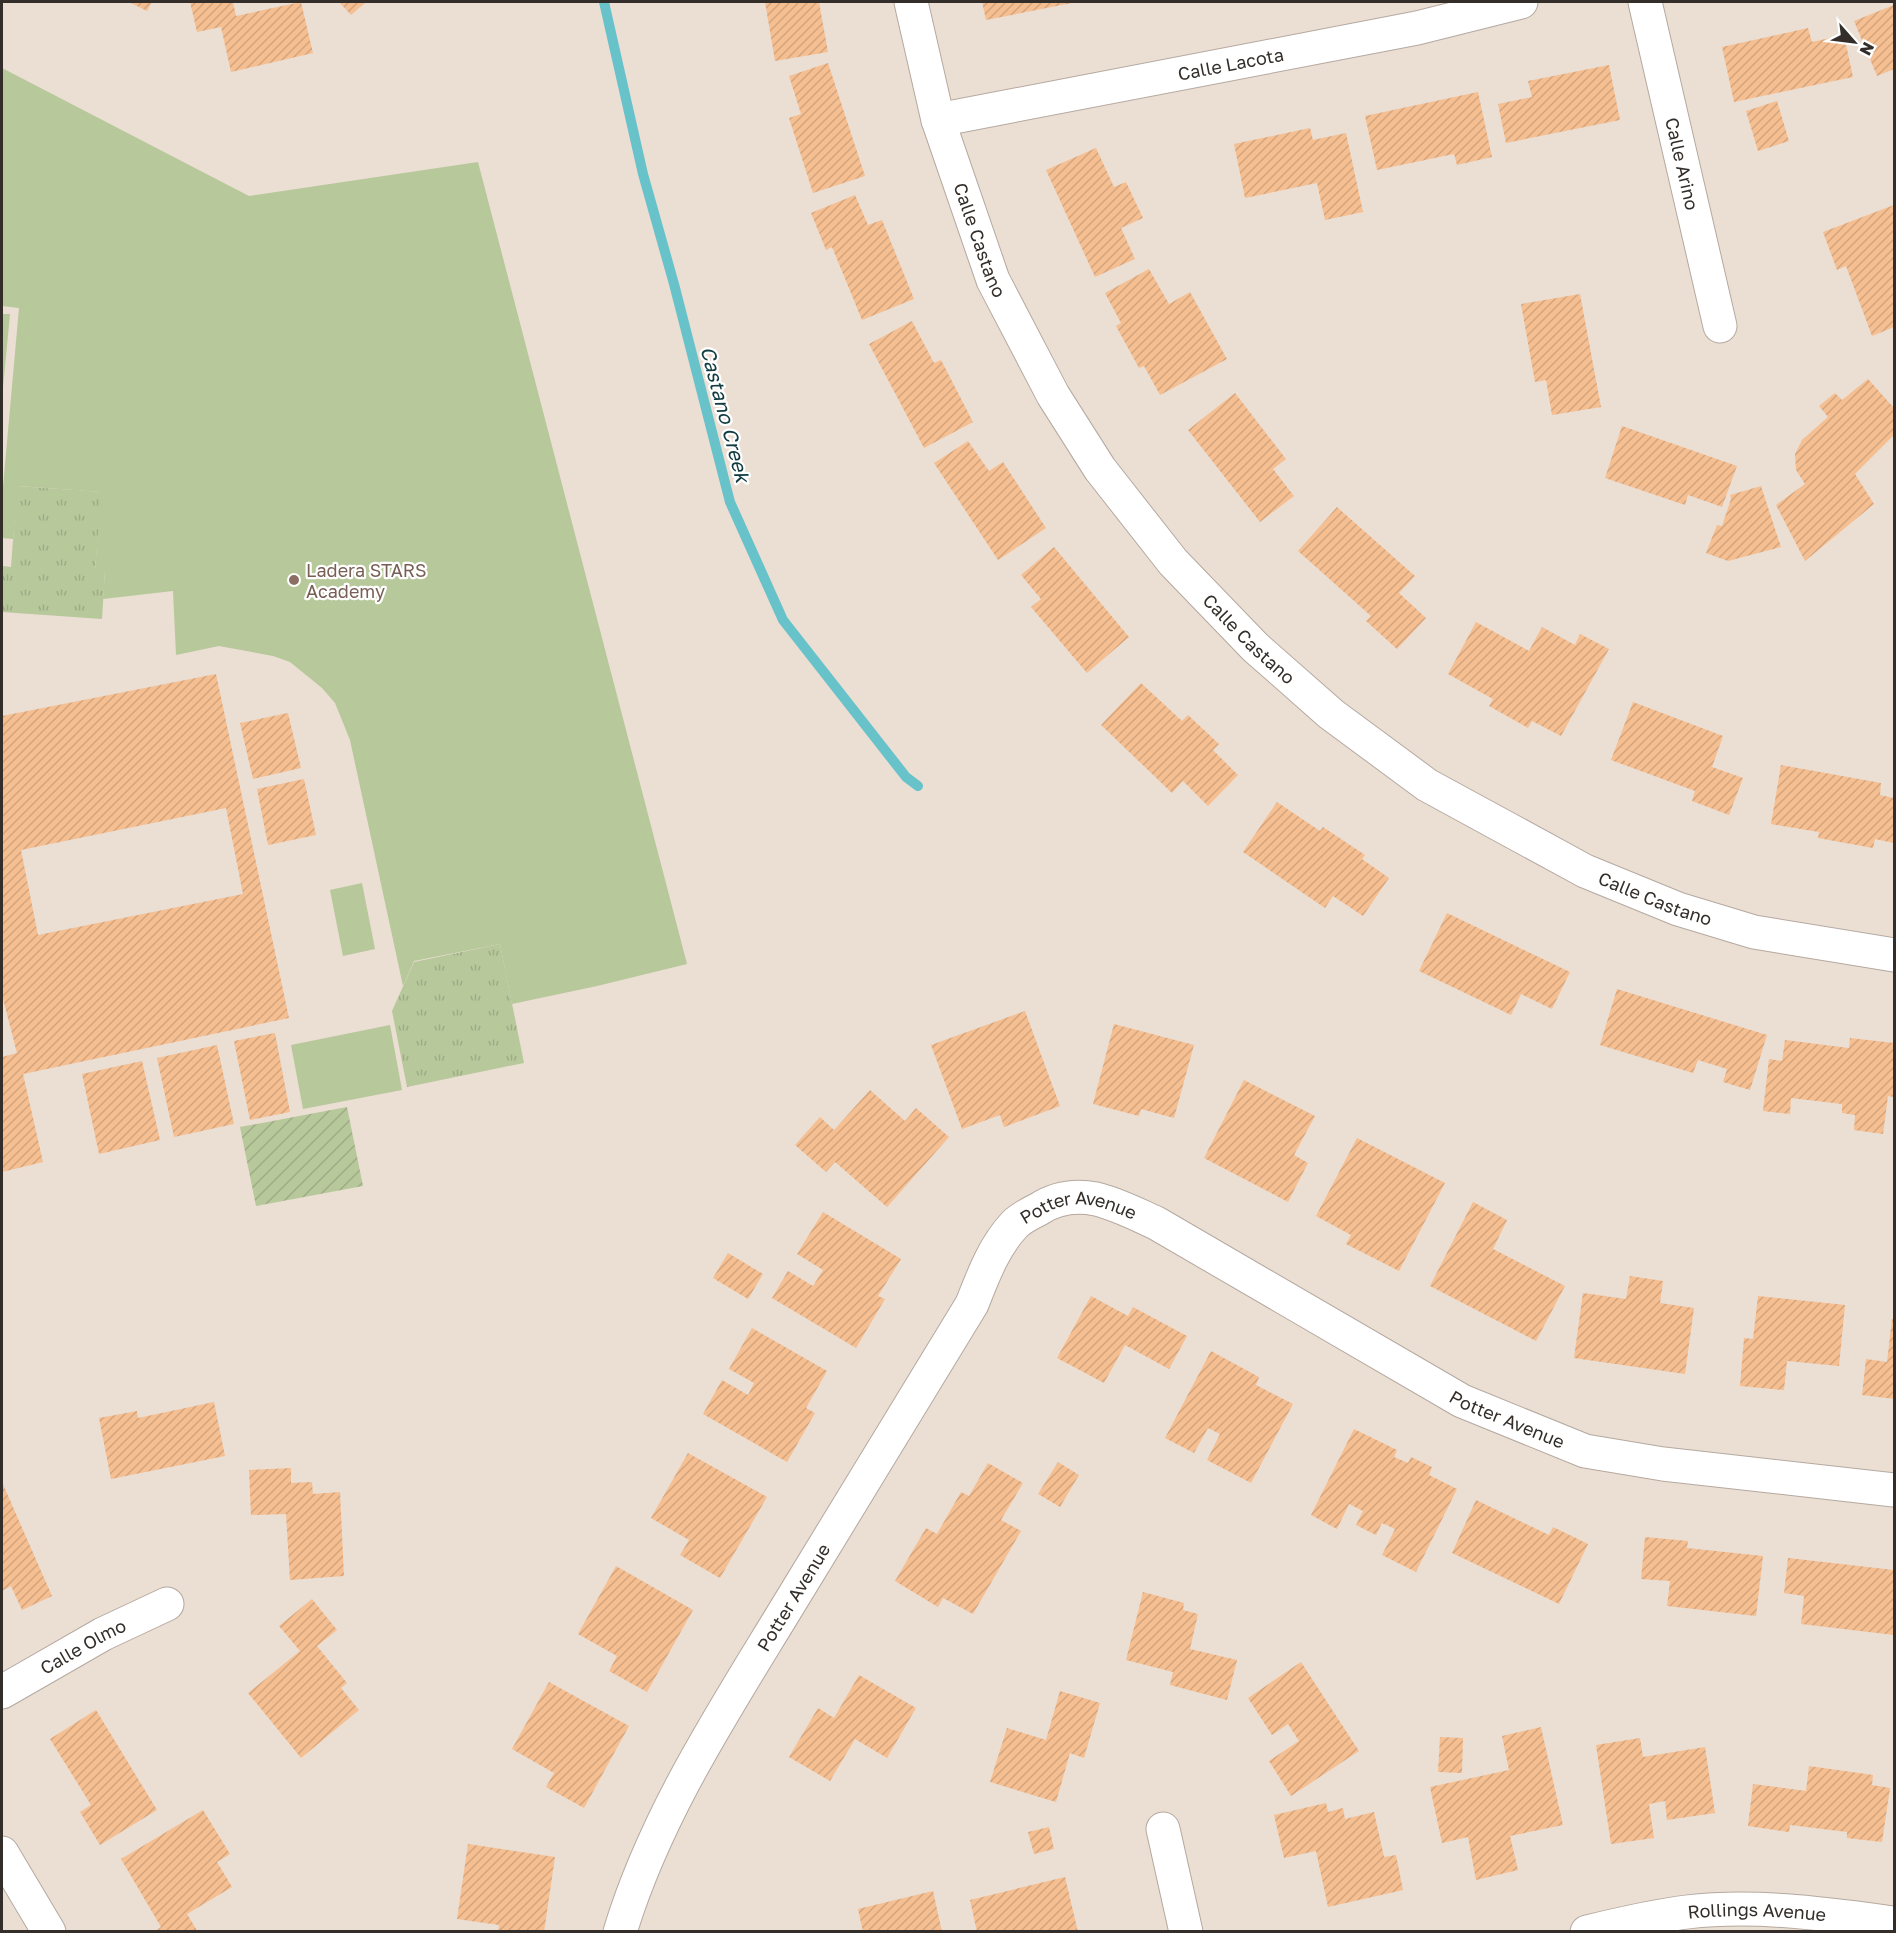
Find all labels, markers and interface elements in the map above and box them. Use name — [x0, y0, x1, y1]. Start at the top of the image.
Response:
north arrow — [1824, 12, 1884, 72]
text: N — [1856, 39, 1879, 59]
street label: Calle Lacota — [1176, 43, 1285, 85]
street label: Calle Arino — [1661, 115, 1704, 212]
street label: Calle Castano — [949, 180, 1011, 301]
water label: Castano Creek — [696, 343, 756, 487]
place label: Ladera STARS Academy — [306, 559, 427, 602]
marker: Ladera STARS Academy — [287, 573, 301, 587]
street label: Calle Castano — [1199, 589, 1300, 688]
street label: Calle Castano — [1595, 867, 1715, 930]
street label: Potter Avenue — [1016, 1186, 1140, 1228]
street label: Potter Avenue — [1446, 1385, 1568, 1453]
street label: Potter Avenue — [752, 1539, 834, 1655]
street label: Calle Olmo — [36, 1614, 129, 1679]
street label: Rollings Avenue — [1686, 1898, 1827, 1925]

